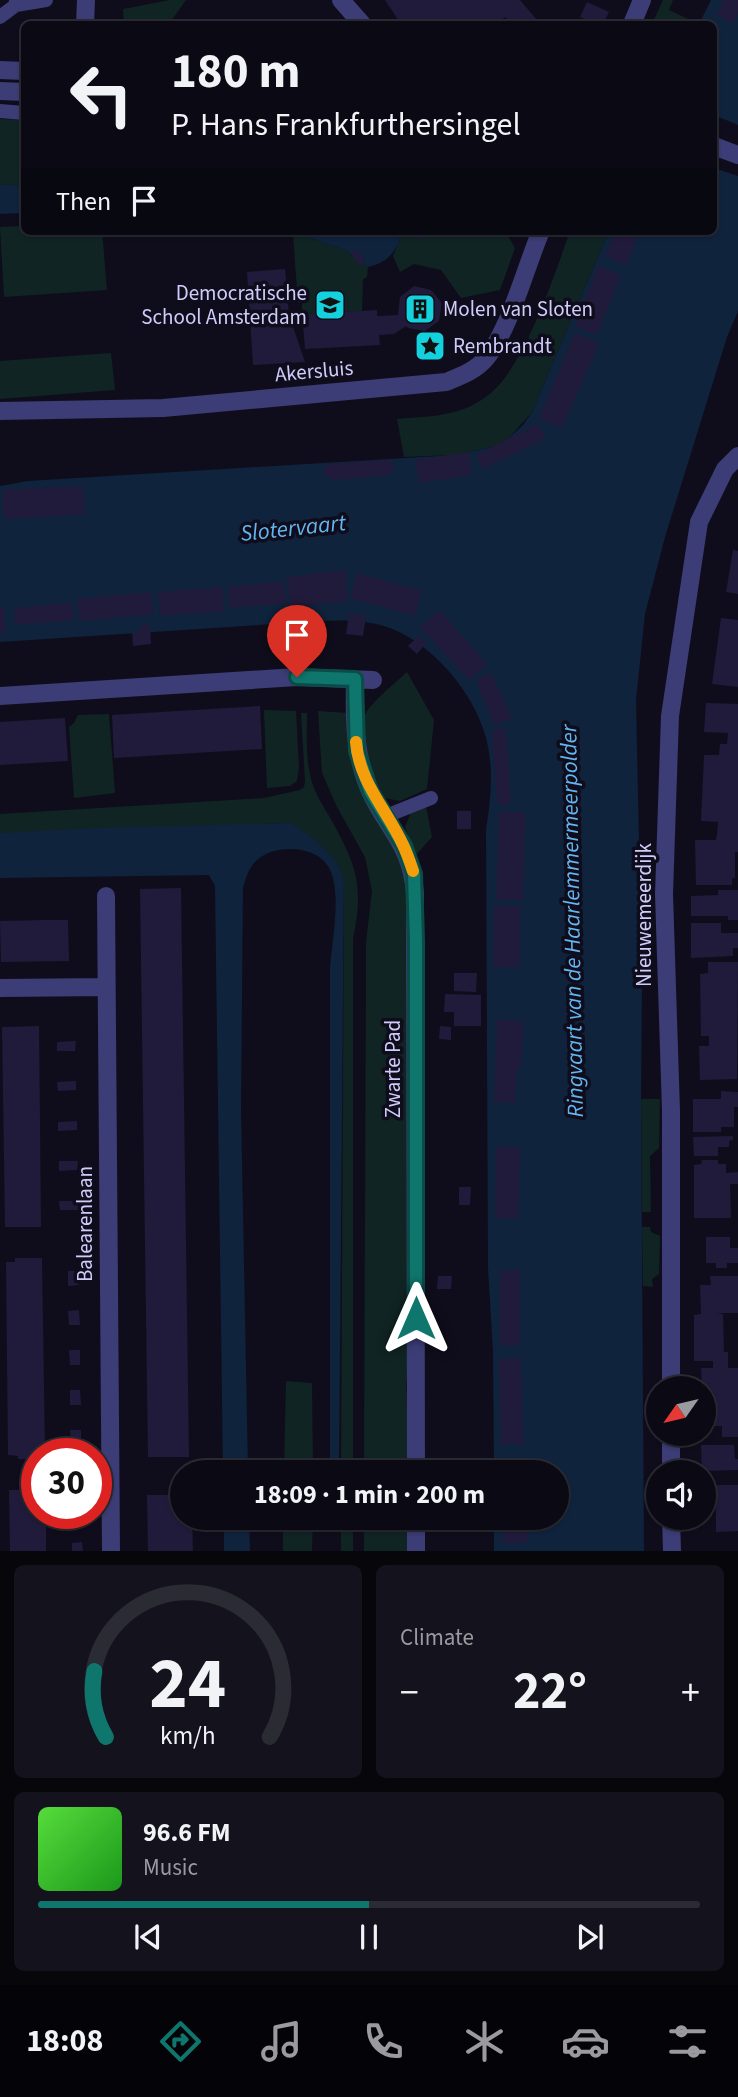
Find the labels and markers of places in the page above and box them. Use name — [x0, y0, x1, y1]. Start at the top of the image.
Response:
place label: Democratische School Amsterdam — [141, 278, 307, 332]
school or university icon: Democratische School Amsterdam — [313, 288, 347, 322]
building icon: Molen van Sloten — [403, 292, 437, 326]
place label: Molen van Sloten — [443, 294, 593, 324]
place icon: Rembrandt — [413, 329, 447, 363]
place label: Rembrandt — [453, 331, 552, 361]
pin — [267, 605, 327, 677]

